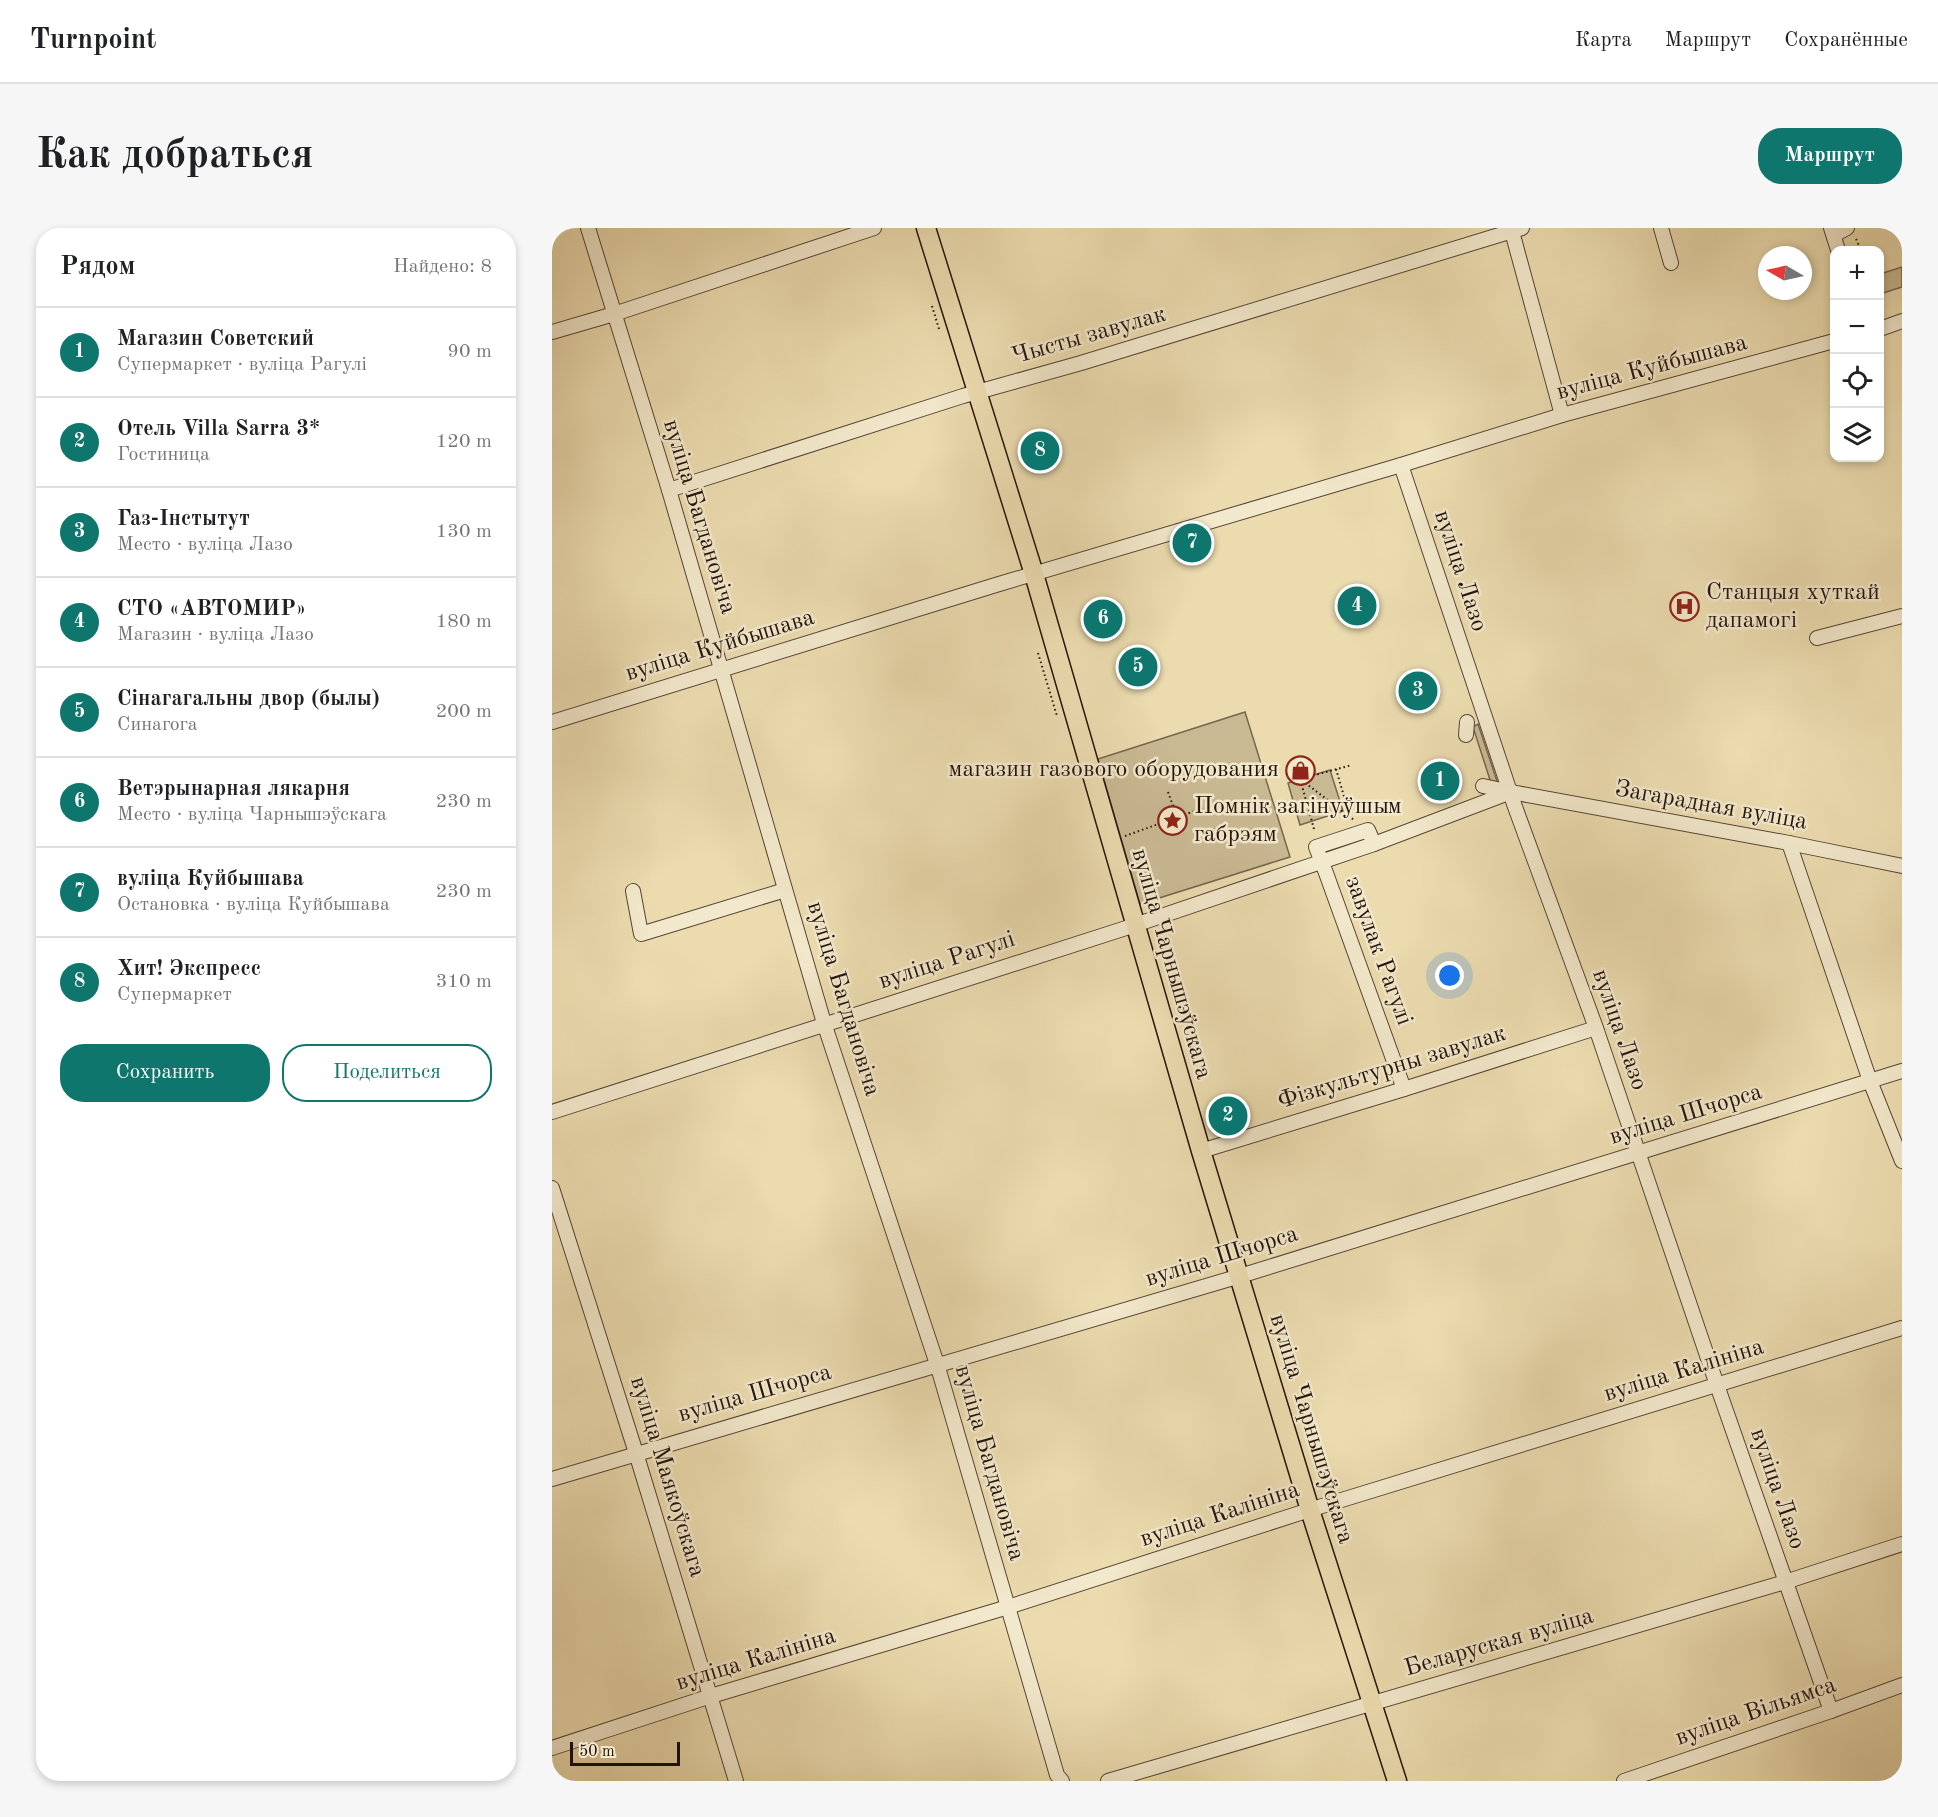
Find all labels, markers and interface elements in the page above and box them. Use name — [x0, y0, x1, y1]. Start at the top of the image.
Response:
text: Turnpoint — [30, 27, 157, 55]
text: Карта — [1575, 30, 1632, 51]
text: Маршрут — [1665, 30, 1751, 51]
text: Сохранённые — [1784, 30, 1908, 51]
button: Маршрут — [1758, 128, 1902, 184]
text: Как добраться — [36, 135, 313, 177]
north arrow — [1758, 246, 1812, 300]
map controls — [1830, 246, 1884, 462]
button: + — [1830, 246, 1884, 300]
text: Рядом — [60, 254, 135, 280]
text: Найдено: 8 — [393, 257, 492, 277]
button: − — [1830, 300, 1884, 354]
street label: Чысты завулак — [1009, 303, 1169, 369]
text: Магазин Советский — [117, 328, 314, 350]
street label: вуліца Куйбышава — [1554, 331, 1750, 405]
text: 1 — [74, 342, 85, 362]
text: 90 m — [447, 342, 492, 362]
button: locate — [1830, 354, 1884, 408]
text: Супермаркет · вуліца Рагулі — [117, 355, 367, 375]
button: layers — [1830, 408, 1884, 462]
street label: вуліца Багдановіча — [658, 417, 740, 617]
text: Отель Villa Sarra 3* — [117, 418, 320, 440]
pin: 8 — [1020, 428, 1060, 474]
text: 2 — [74, 432, 85, 452]
text: 120 m — [436, 432, 492, 452]
text: Гостиница — [117, 445, 210, 465]
street label: вуліца Лазо — [1429, 507, 1491, 635]
text: Газ-Інстытут — [117, 508, 250, 530]
pin: 7 — [1172, 520, 1212, 566]
text: 3 — [74, 522, 85, 542]
text: 130 m — [436, 522, 492, 542]
text: Место · вуліца Лазо — [117, 535, 293, 555]
place label: Станцыя хуткай дапамогі — [1706, 581, 1880, 633]
pin: 4 — [1338, 584, 1376, 628]
hospital icon: Станцыя хуткай дапамогі — [1669, 591, 1701, 623]
pin: 6 — [1084, 596, 1122, 642]
text: СТО «АВТОМИР» — [117, 598, 306, 620]
street label: вуліца Куйбышава — [623, 606, 818, 686]
text: 4 — [74, 612, 85, 632]
text: 180 m — [436, 612, 492, 632]
text: Магазин · вуліца Лазо — [117, 625, 314, 645]
pin: 5 — [1118, 644, 1158, 690]
pin: 3 — [1398, 668, 1438, 714]
text: Сінагагальны двор (былы) — [117, 688, 380, 710]
text: 5 — [74, 702, 85, 722]
text: 200 m — [436, 702, 492, 722]
text: Синагога — [117, 715, 198, 735]
shop icon: магазин газового оборудования — [1284, 754, 1316, 786]
place label: магазин газового оборудования — [949, 758, 1279, 782]
pin: 1 — [1420, 758, 1460, 804]
street label: Загарадная вуліца — [1613, 777, 1809, 835]
text: Ветэрынарная лякарня — [117, 778, 350, 800]
text: 6 — [74, 792, 85, 812]
text: 230 m — [436, 792, 492, 812]
place label: Помнік загінуўшым габрэям — [1194, 795, 1402, 847]
text: Место · вуліца Чарнышэўскага — [117, 805, 387, 825]
place icon: Помнік загінуўшым габрэям — [1157, 805, 1189, 837]
street label: вуліца Чарнышэўскага — [1127, 846, 1215, 1082]
text: вуліца Куйбышава — [117, 868, 304, 890]
street label: завулак Рагулі — [1340, 873, 1416, 1029]
text: 7 — [74, 882, 85, 902]
text: 230 m — [436, 882, 492, 902]
text: Остановка · вуліца Куйбышава — [117, 895, 390, 915]
street label: вуліца Багдановіча — [802, 899, 884, 1099]
street label: вуліца Рагулі — [876, 928, 1018, 994]
text: Хит! Экспресс — [117, 958, 261, 980]
your location — [1435, 961, 1464, 990]
street label: вуліца Лазо — [1587, 966, 1651, 1094]
text: 8 — [74, 972, 85, 992]
text: 310 m — [436, 972, 492, 992]
text: Супермаркет — [117, 985, 232, 1005]
street label: Фізкультурны завулак — [1275, 1022, 1509, 1114]
button: Сохранить — [60, 1044, 270, 1102]
button: Поделиться — [282, 1044, 492, 1102]
street label: вуліца Шчорса — [1607, 1080, 1765, 1150]
pin: 2 — [1208, 1094, 1248, 1138]
street label: вуліца Шчорса — [1143, 1222, 1301, 1292]
street label: вуліца Чарнышэўскага — [1265, 1311, 1357, 1547]
street label: вуліца Калініна — [1601, 1335, 1767, 1407]
street label: вуліца Шчорса — [676, 1361, 835, 1427]
street label: вуліца Багдановіча — [950, 1363, 1028, 1564]
street label: вуліца Маякоўскага — [625, 1374, 709, 1580]
street label: вуліца Лазо — [1745, 1425, 1809, 1553]
street label: вуліца Калініна — [1137, 1478, 1303, 1552]
street label: Беларуская вуліца — [1402, 1604, 1596, 1681]
street label: вуліца Калініна — [673, 1624, 839, 1696]
street label: вуліца Вільямса — [1673, 1673, 1840, 1751]
scale bar — [570, 1739, 680, 1766]
text: 50 m — [579, 1744, 615, 1760]

